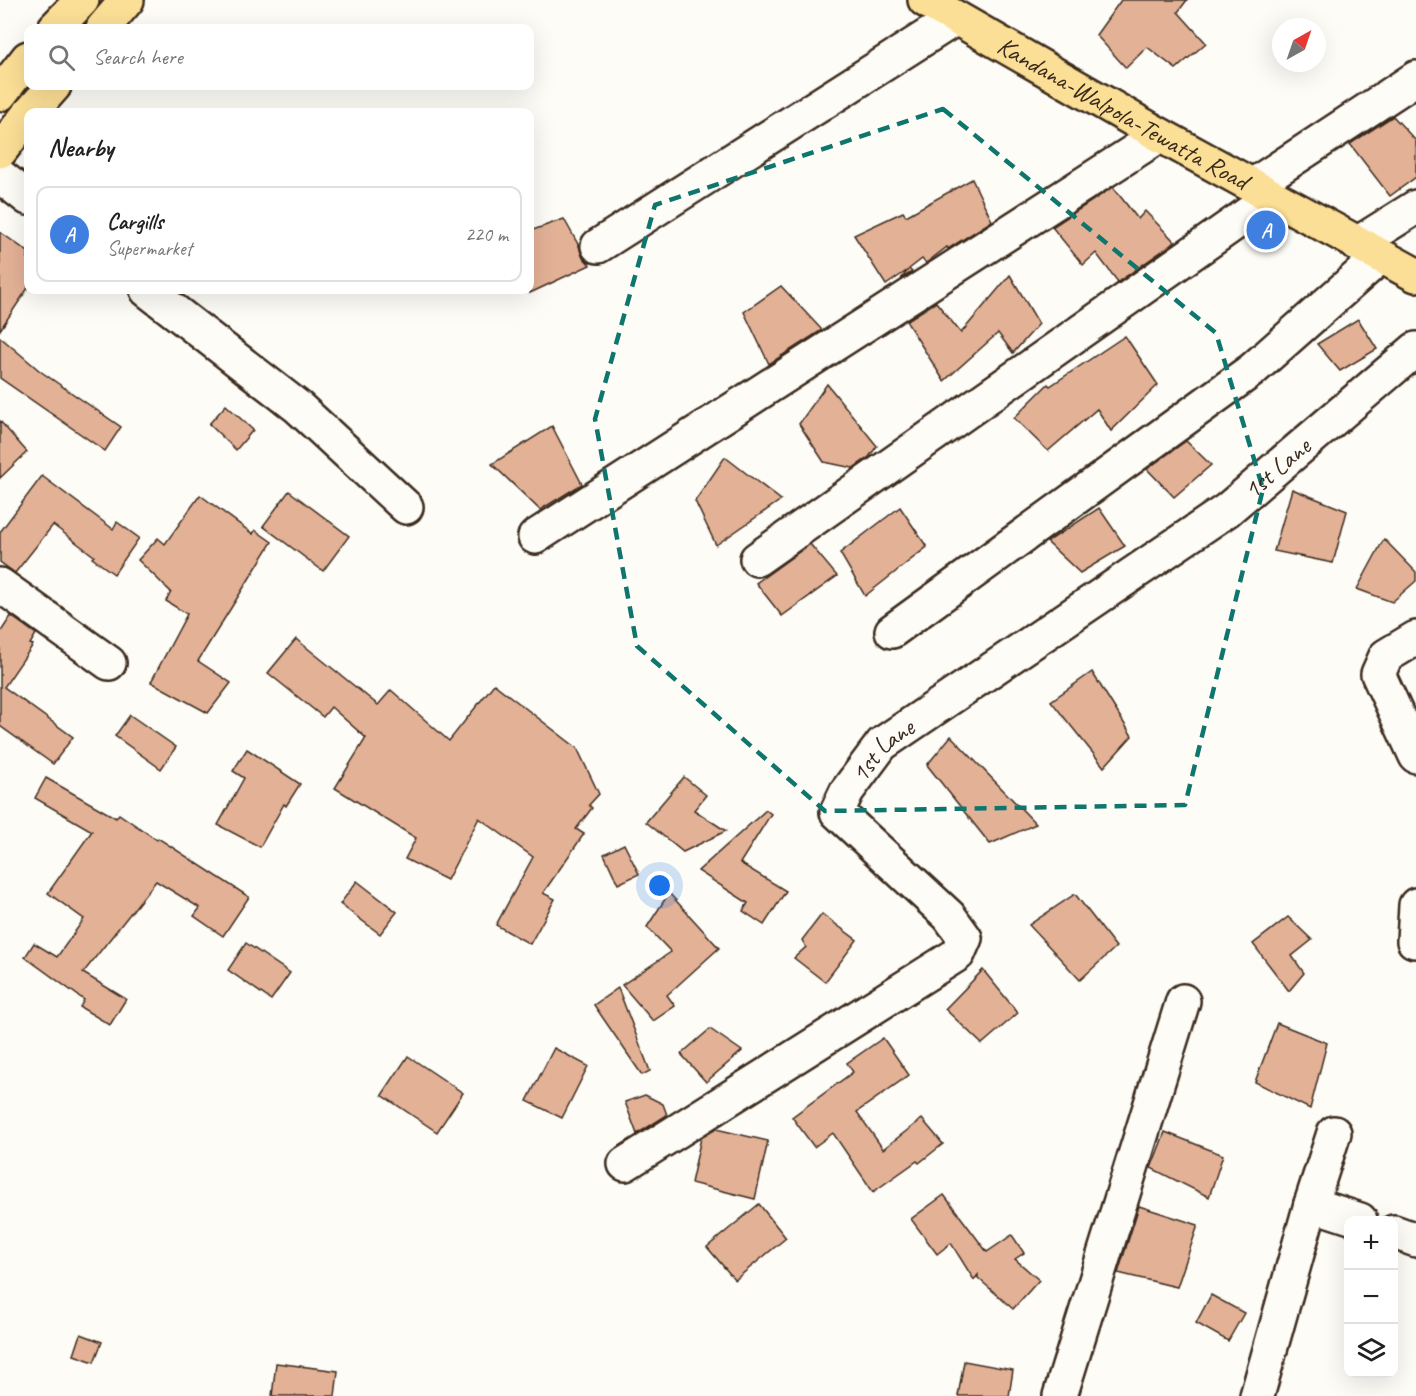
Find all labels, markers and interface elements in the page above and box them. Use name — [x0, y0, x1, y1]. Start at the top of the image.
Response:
north arrow — [1272, 18, 1326, 72]
search box — [24, 24, 534, 90]
street label: Kandana-Walpola-Tewatta Road — [991, 29, 1258, 199]
icon: search — [45, 41, 78, 74]
text: Search here — [93, 43, 183, 71]
text: Nearby — [48, 131, 113, 164]
text: Cargills — [107, 208, 163, 236]
pin: A — [1246, 208, 1286, 252]
text: A — [64, 222, 75, 247]
text: 220 m — [465, 222, 508, 247]
text: Supermarket — [107, 236, 192, 261]
street label: 1st Lane — [1236, 429, 1318, 506]
street label: 1st Lane — [843, 710, 922, 789]
your location — [645, 871, 674, 900]
map controls — [1344, 1216, 1398, 1378]
button: + — [1344, 1216, 1398, 1270]
button: − — [1344, 1270, 1398, 1324]
button: layers — [1344, 1324, 1398, 1378]

